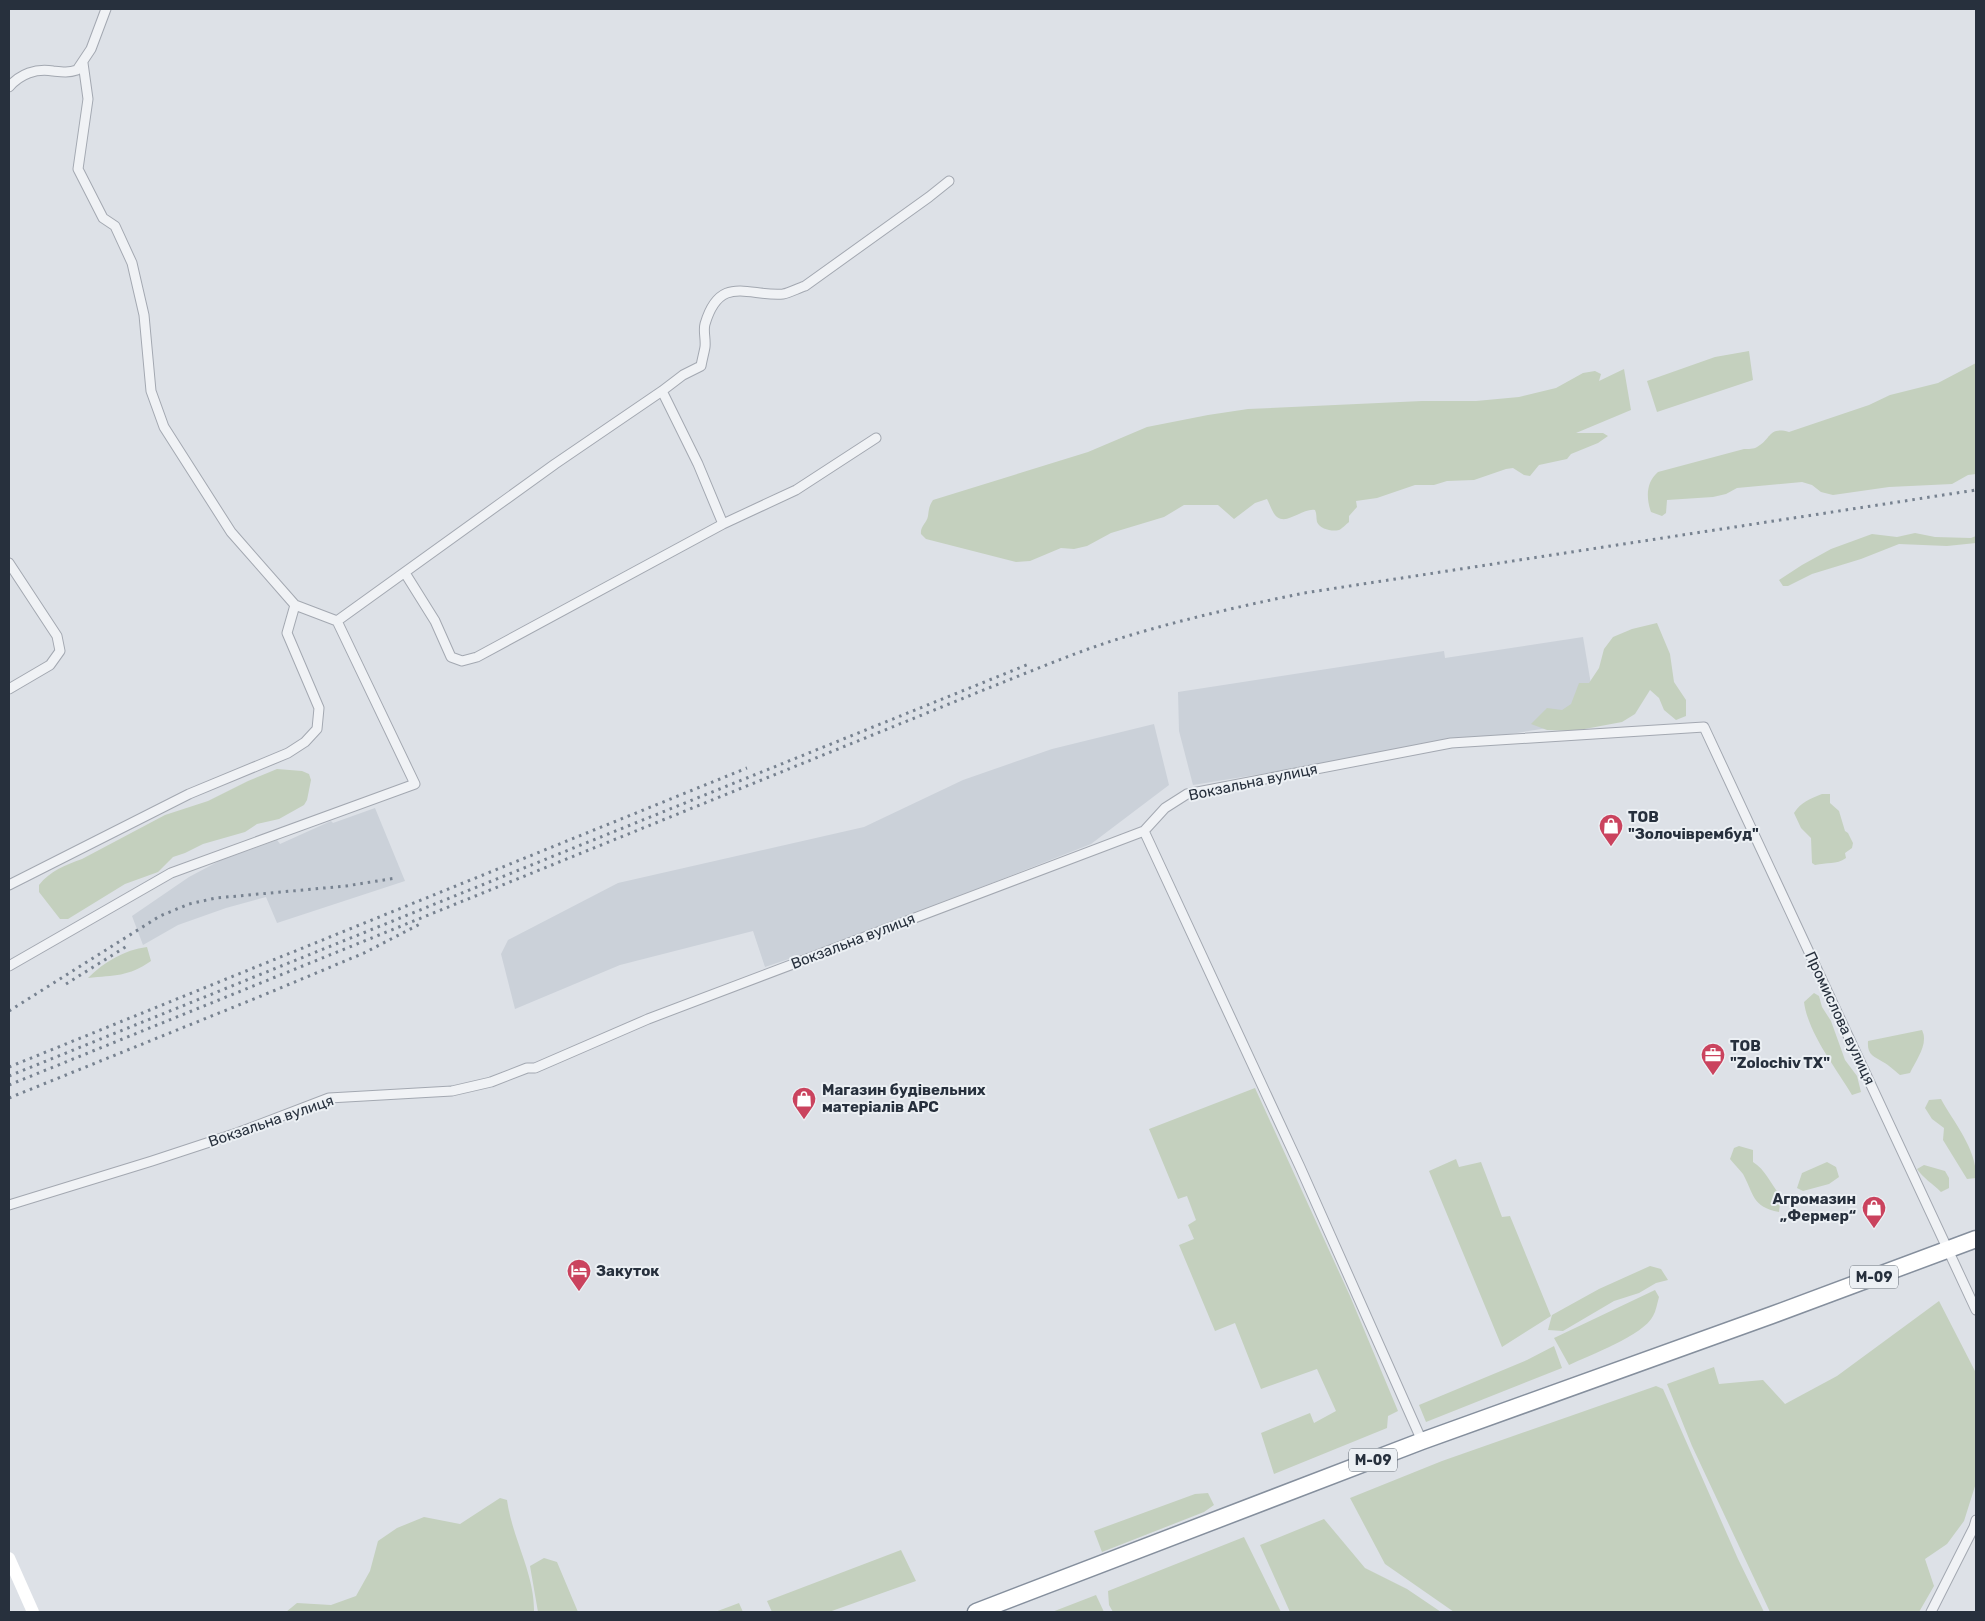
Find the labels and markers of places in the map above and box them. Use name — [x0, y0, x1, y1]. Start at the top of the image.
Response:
place label: ТОВ "Золочіврембуд" — [1628, 808, 1759, 843]
shop icon: ТОВ "Золочіврембуд" — [1598, 813, 1624, 847]
place label: ТОВ "Zolochiv TX" — [1730, 1037, 1830, 1072]
office icon: ТОВ "Zolochiv TX" — [1700, 1042, 1726, 1076]
place label: Магазин будівельних матеріалів APC — [822, 1081, 986, 1116]
shop icon: Магазин будівельних матеріалів APC — [791, 1086, 817, 1120]
place label: Агромазин „Фермер“ — [1773, 1190, 1856, 1225]
shop icon: Агромазин „Фермер“ — [1861, 1195, 1887, 1229]
hotel icon: Закуток — [566, 1258, 592, 1292]
place label: Закуток — [596, 1262, 659, 1280]

